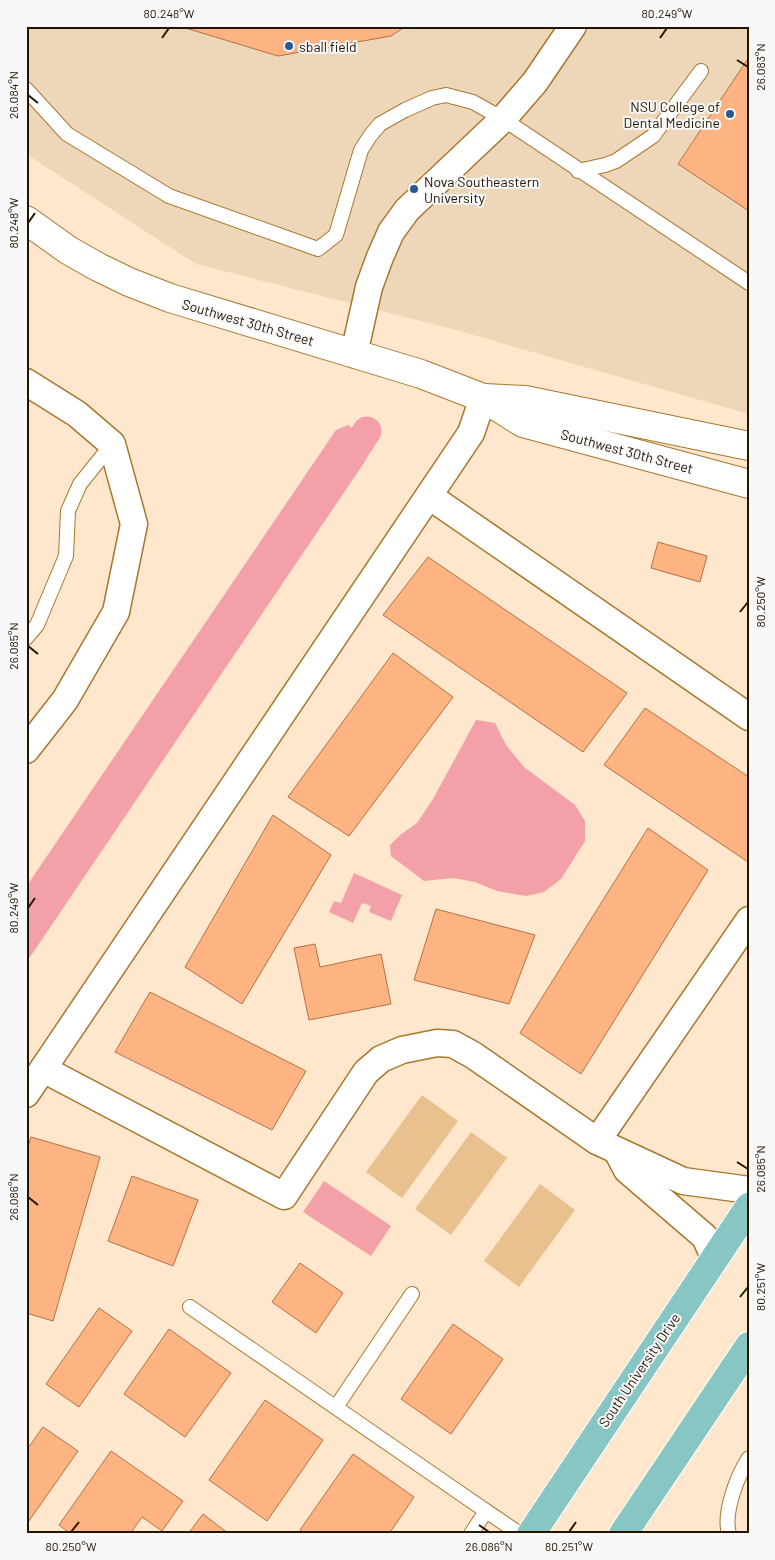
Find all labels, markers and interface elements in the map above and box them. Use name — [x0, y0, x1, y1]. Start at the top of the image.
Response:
text: 80.248°W — [144, 6, 195, 20]
text: 80.249°W — [642, 6, 693, 20]
place label: sball field — [299, 38, 357, 55]
marker: sball field — [283, 40, 295, 52]
text: 26.083°N — [753, 43, 767, 91]
text: 26.084°N — [6, 71, 20, 119]
place label: NSU College of Dental Medicine — [624, 98, 720, 131]
marker: NSU College of Dental Medicine — [724, 108, 736, 120]
place label: Nova Southeastern University — [424, 173, 539, 206]
marker: Nova Southeastern University — [408, 183, 420, 195]
text: 80.248°W — [6, 197, 20, 248]
street label: Southwest 30th Street — [180, 295, 316, 349]
street label: Southwest 30th Street — [559, 425, 695, 477]
text: 80.250°W — [753, 576, 767, 627]
text: 26.085°N — [6, 622, 20, 670]
text: 80.249°W — [6, 882, 20, 933]
text: 26.085°N — [753, 1145, 767, 1193]
text: 26.086°N — [6, 1173, 20, 1221]
text: 80.251°W — [753, 1263, 767, 1311]
street label: South University Drive — [595, 1310, 683, 1430]
text: 80.250°W — [46, 1539, 97, 1553]
text: 26.086°N — [465, 1539, 513, 1553]
text: 80.251°W — [545, 1539, 593, 1553]

